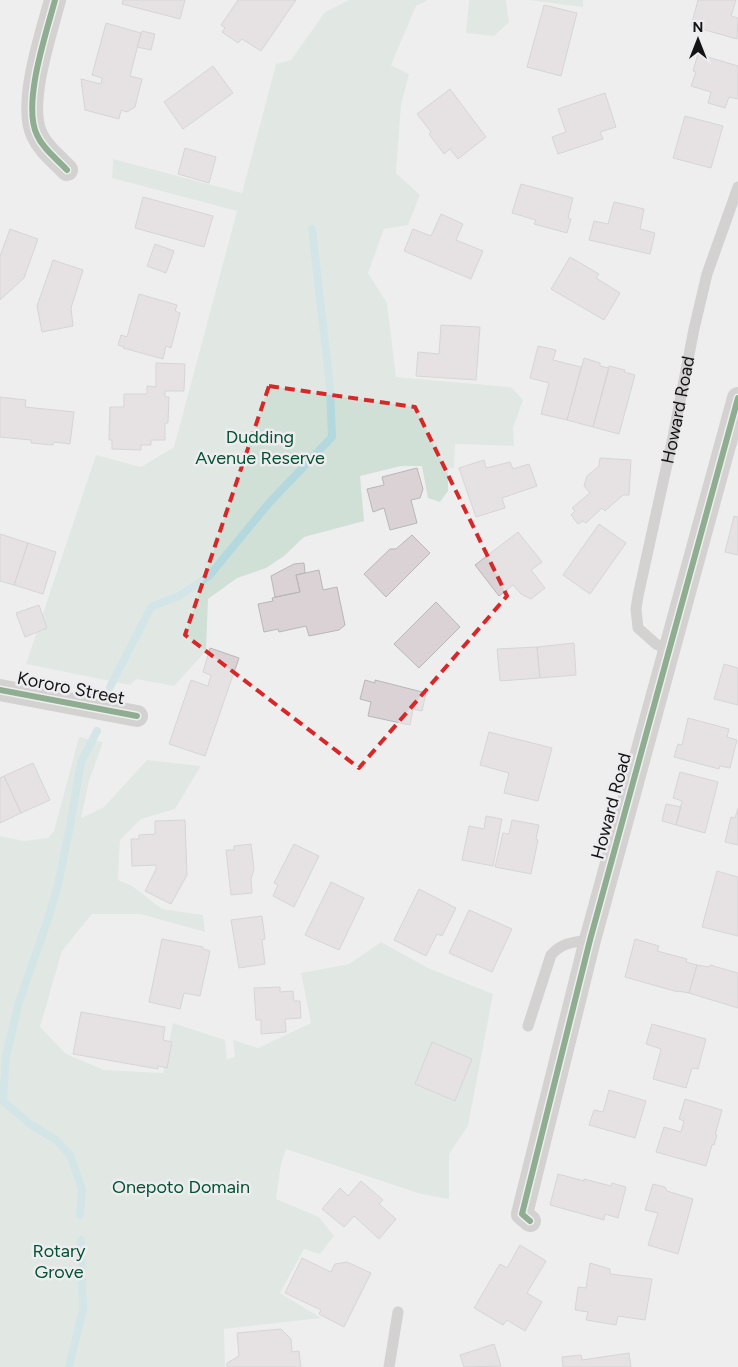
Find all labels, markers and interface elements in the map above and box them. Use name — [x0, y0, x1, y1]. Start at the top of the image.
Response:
north arrow — [673, 15, 723, 65]
text: N — [693, 19, 703, 36]
street label: Howard Road — [656, 354, 699, 466]
park label: Dudding Avenue Reserve — [195, 426, 325, 469]
street label: Kororo Street — [15, 667, 127, 709]
street label: Howard Road — [586, 750, 636, 862]
park label: Onepoto Domain — [112, 1176, 250, 1198]
park label: Rotary Grove — [32, 1240, 86, 1283]

